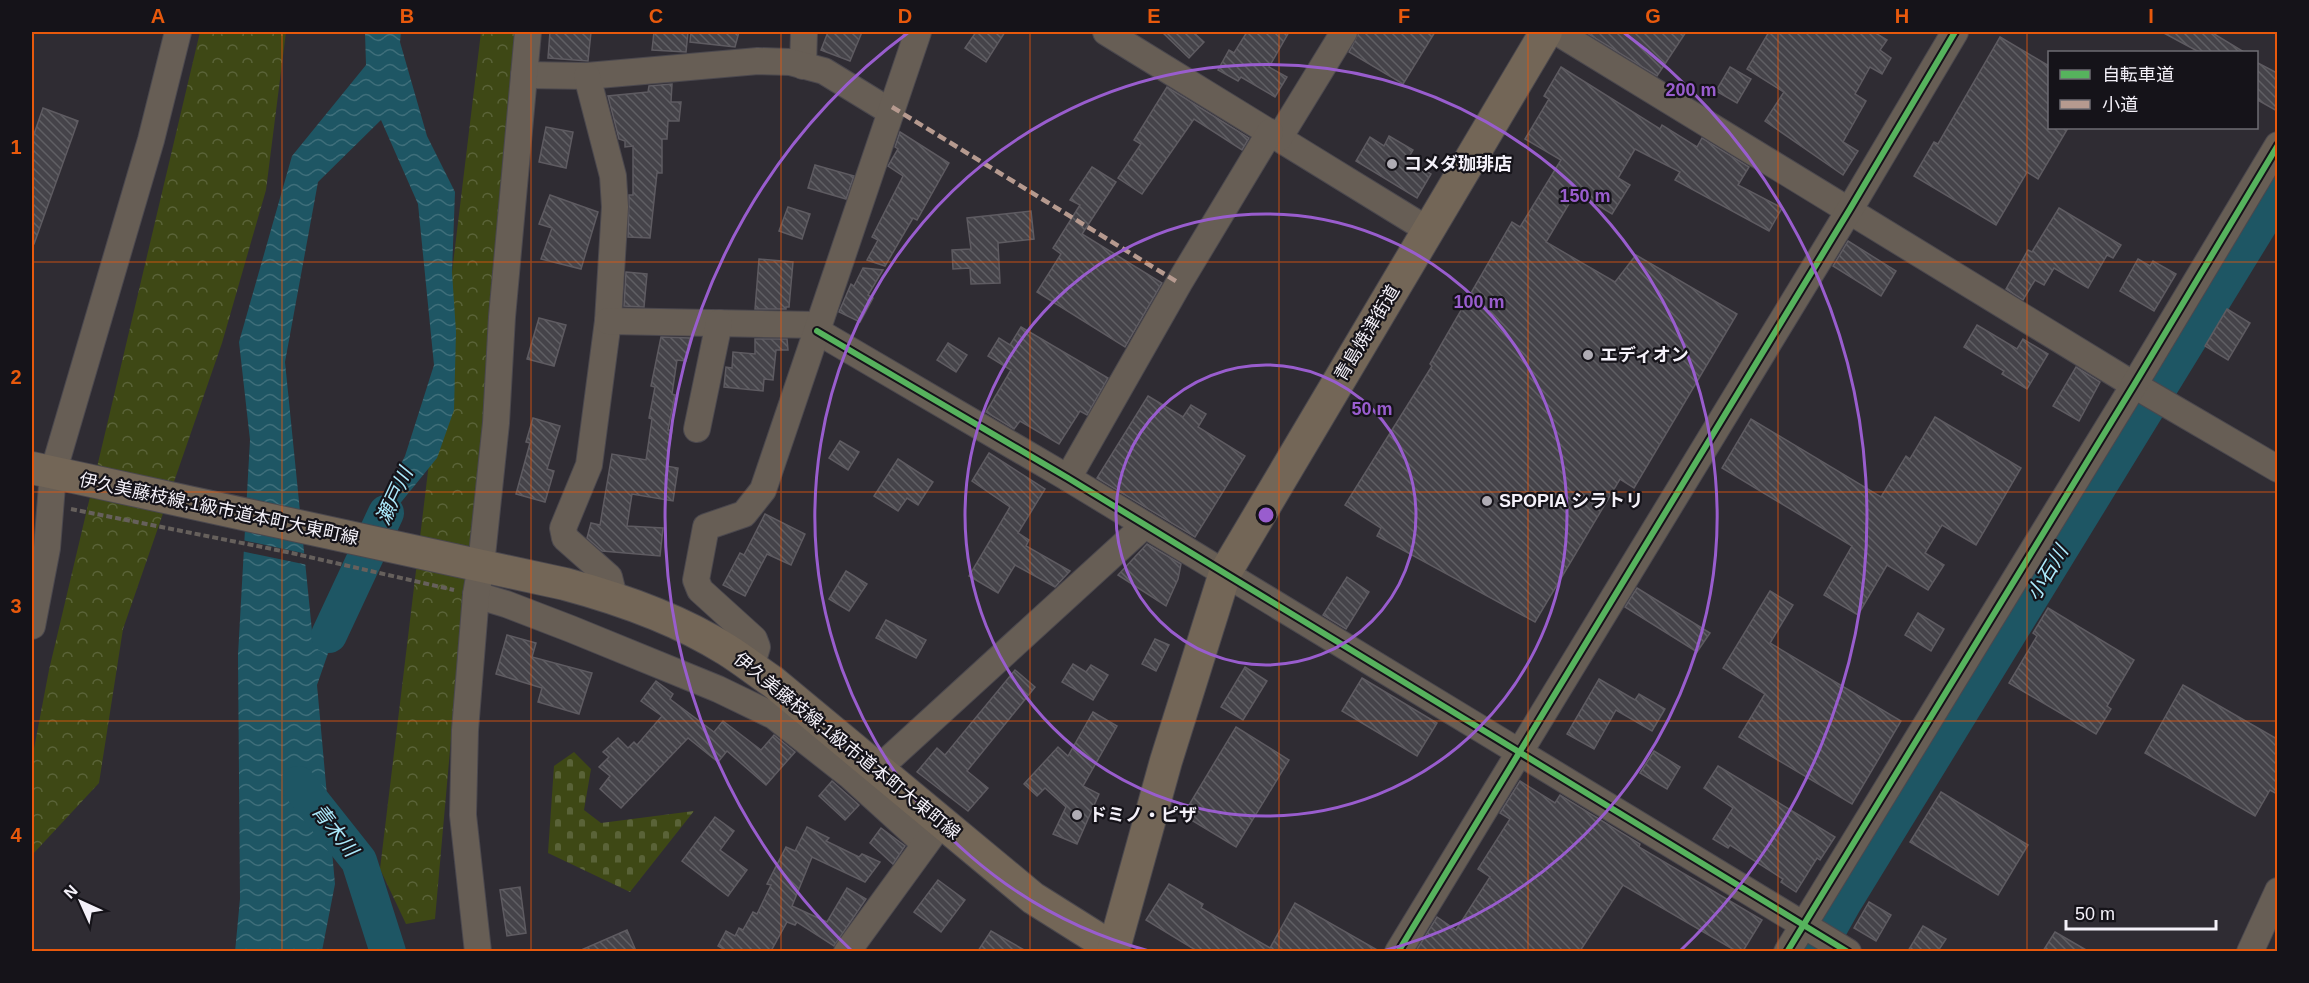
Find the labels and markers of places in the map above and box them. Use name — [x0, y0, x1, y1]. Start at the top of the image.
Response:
place label: コメダ珈琲店 — [1404, 154, 1512, 174]
marker: コメダ珈琲店 — [1385, 157, 1399, 171]
place label: エディオン — [1600, 345, 1689, 365]
marker: エディオン — [1581, 348, 1595, 362]
place label: SPOPIA シラトリ — [1499, 491, 1643, 511]
marker: SPOPIA シラトリ — [1480, 494, 1494, 508]
centre of rings — [1256, 505, 1276, 525]
place label: ドミノ・ピザ — [1089, 805, 1197, 825]
marker: ドミノ・ピザ — [1070, 808, 1084, 822]

